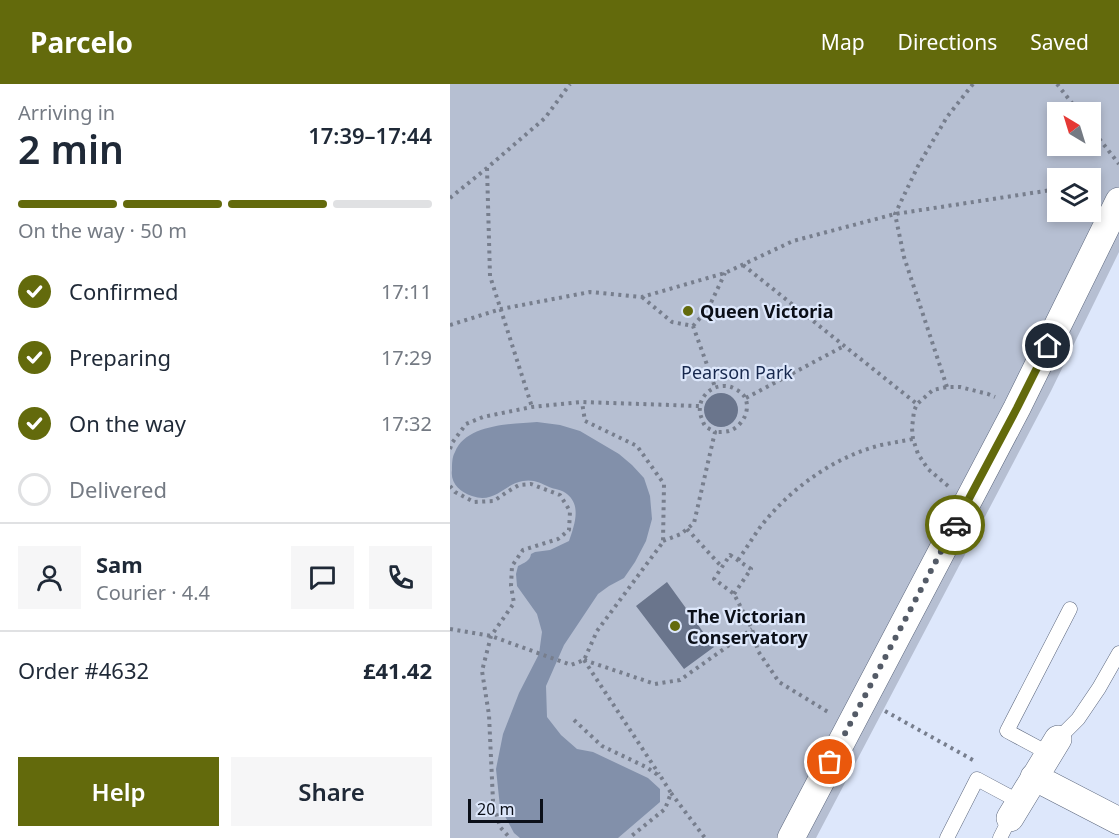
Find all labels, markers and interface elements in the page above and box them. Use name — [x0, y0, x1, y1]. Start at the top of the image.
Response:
text: Parcelo — [30, 23, 133, 61]
text: Map — [821, 28, 865, 56]
text: Directions — [898, 28, 997, 56]
text: Saved — [1030, 28, 1089, 56]
text: Arriving in — [18, 99, 115, 126]
north arrow — [1047, 102, 1101, 156]
map controls — [1047, 102, 1101, 222]
text: 17:39–17:44 — [308, 120, 432, 150]
text: 2 min — [18, 122, 124, 175]
button: layers — [1047, 168, 1101, 222]
text: On the way · 50 m — [18, 217, 187, 244]
icon: check — [18, 275, 51, 308]
text: Confirmed — [69, 276, 179, 306]
text: 17:11 — [381, 278, 432, 305]
place label: Queen Victoria — [700, 299, 833, 323]
marker: Queen Victoria — [681, 304, 695, 318]
pin — [1022, 320, 1073, 371]
icon: home — [1031, 329, 1064, 362]
icon: check — [18, 341, 51, 374]
text: Preparing — [69, 342, 171, 372]
text: 17:29 — [381, 344, 432, 371]
park label: Pearson Park — [681, 360, 793, 384]
icon: check — [18, 407, 51, 440]
text: On the way — [69, 408, 186, 438]
text: 17:32 — [381, 410, 432, 437]
text: Delivered — [69, 474, 167, 504]
courier — [925, 495, 985, 555]
icon: car — [939, 509, 972, 542]
button: person — [18, 546, 81, 609]
button: chat — [291, 546, 354, 609]
button: phone — [369, 546, 432, 609]
text: Sam — [96, 549, 143, 579]
text: Courier · 4.4 — [96, 579, 210, 606]
place label: The Victorian Conservatory — [687, 604, 809, 649]
marker: The Victorian Conservatory — [668, 619, 682, 633]
text: Order #4632 — [18, 655, 149, 685]
text: £41.42 — [363, 655, 432, 685]
pin — [804, 736, 855, 787]
icon: bag — [813, 745, 846, 778]
button: Help — [18, 757, 219, 826]
button: Share — [231, 757, 432, 826]
scale bar — [468, 796, 543, 824]
text: 20 m — [477, 798, 514, 820]

